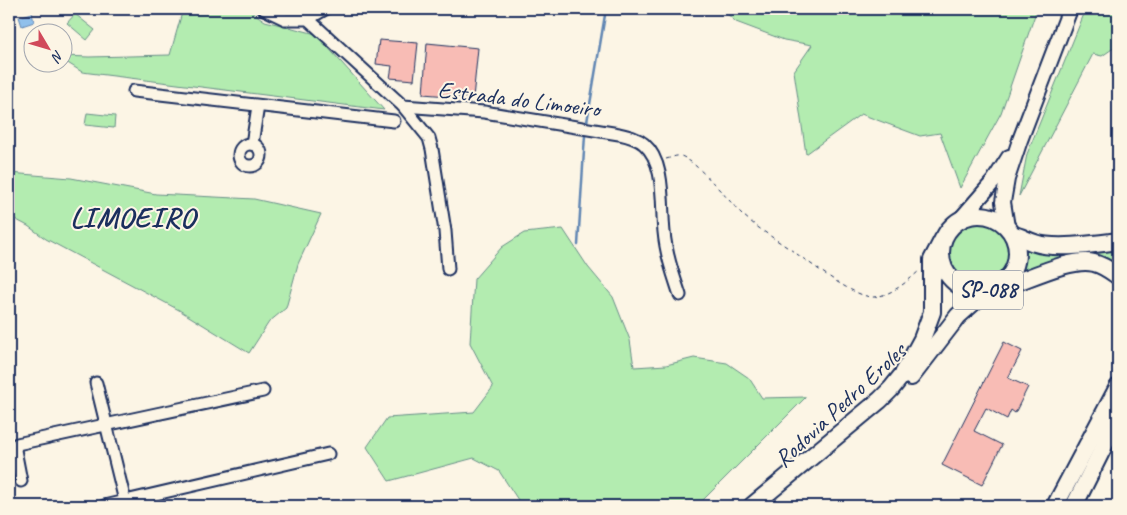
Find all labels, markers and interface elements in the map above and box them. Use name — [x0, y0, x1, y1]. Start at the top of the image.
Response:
north arrow — [22, 22, 72, 72]
text: N — [47, 47, 67, 66]
street label: Estrada do Limoeiro — [436, 74, 604, 124]
district label: LIMOEIRO — [70, 199, 199, 236]
road number: SP-088 — [953, 270, 1023, 310]
street label: Rodovia Pedro Eroles — [768, 335, 914, 474]

